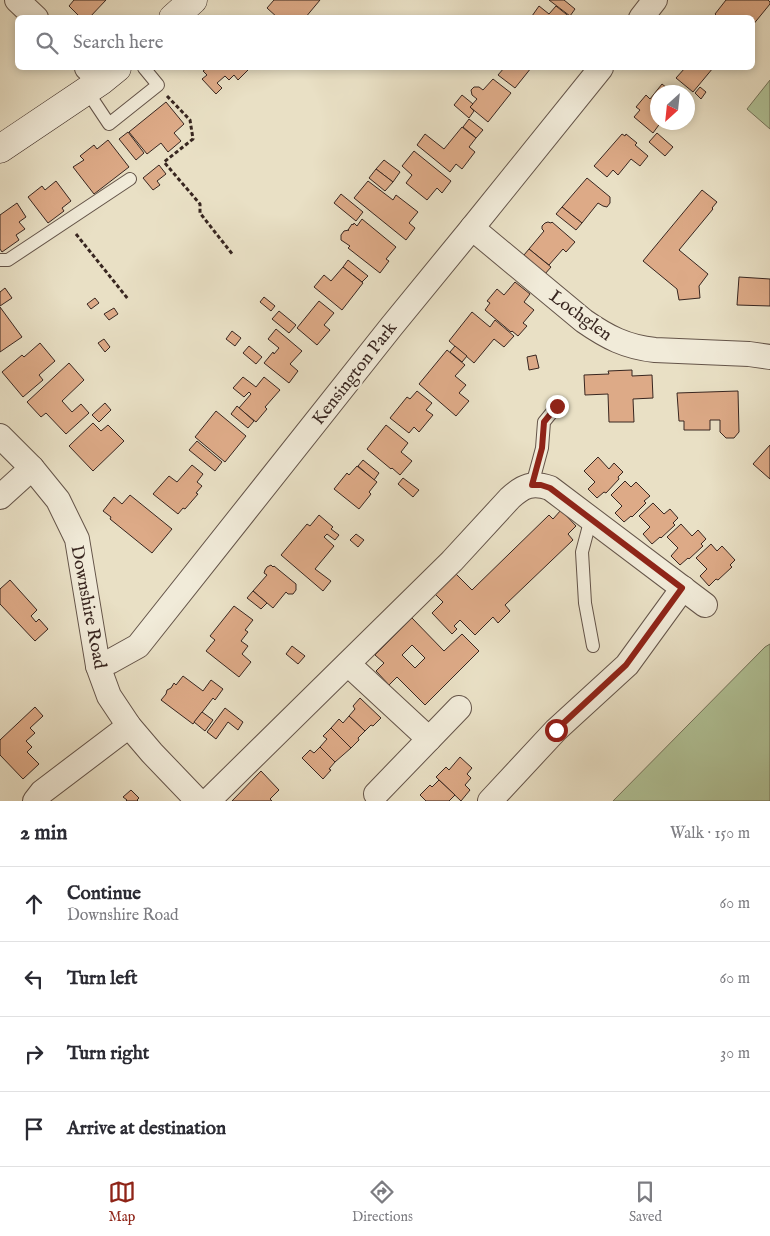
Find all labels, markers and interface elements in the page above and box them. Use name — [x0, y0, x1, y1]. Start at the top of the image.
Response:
search box — [15, 15, 755, 70]
icon: search — [33, 29, 61, 57]
text: Search here — [73, 31, 164, 55]
north arrow — [650, 85, 695, 130]
street label: Lochglen — [544, 286, 617, 347]
street label: Kensington Park — [308, 317, 403, 430]
route end — [546, 395, 569, 418]
street label: Downshire Road — [64, 543, 111, 672]
route start — [545, 719, 568, 742]
text: 2 min — [20, 820, 67, 847]
text: Walk · 150 m — [670, 824, 750, 844]
text: Continue — [67, 882, 141, 906]
icon: ahead — [20, 890, 48, 918]
text: 60 m — [720, 894, 750, 914]
text: Downshire Road — [67, 906, 179, 926]
icon: left — [20, 965, 48, 993]
text: Turn left — [67, 967, 138, 991]
text: 60 m — [720, 969, 750, 989]
icon: right — [20, 1040, 48, 1068]
text: Turn right — [67, 1042, 149, 1066]
text: 30 m — [720, 1044, 750, 1064]
icon: arrive — [20, 1115, 48, 1143]
text: Arrive at destination — [67, 1117, 226, 1141]
tab: Map — [108, 1178, 136, 1226]
tab: Directions — [352, 1178, 413, 1226]
tab: Saved — [629, 1178, 662, 1226]

